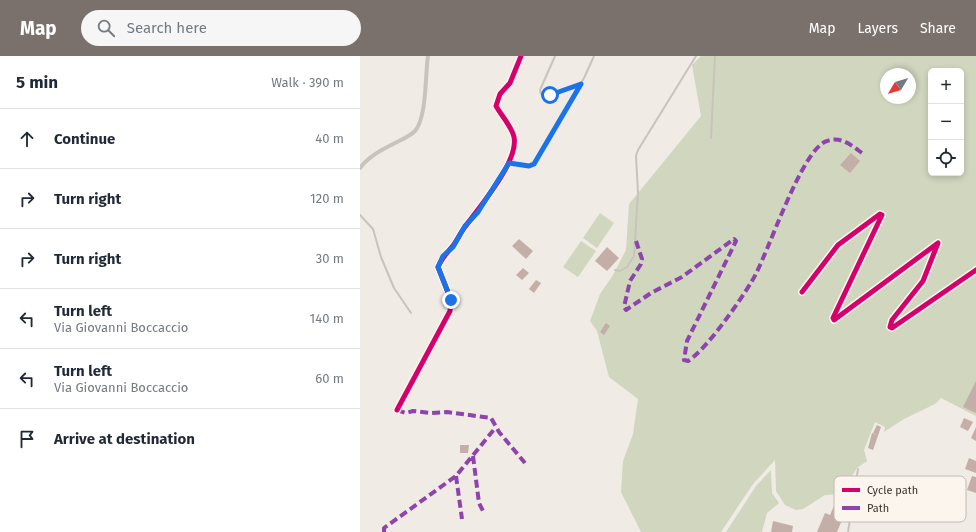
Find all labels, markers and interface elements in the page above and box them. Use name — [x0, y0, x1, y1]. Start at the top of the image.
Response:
search box — [81, 10, 361, 46]
text: Map — [20, 17, 57, 40]
icon: search — [95, 17, 117, 39]
text: Search here — [127, 19, 207, 37]
text: Map — [809, 20, 835, 37]
text: Layers — [857, 20, 898, 37]
text: Share — [920, 20, 956, 37]
north arrow — [880, 68, 916, 104]
map controls — [928, 68, 964, 176]
button: + — [928, 68, 964, 104]
text: 5 min — [16, 72, 58, 93]
text: Walk · 390 m — [271, 75, 344, 90]
route start — [541, 86, 559, 104]
button: − — [928, 104, 964, 140]
icon: ahead — [16, 128, 38, 150]
text: Continue — [54, 130, 115, 148]
text: 40 m — [315, 131, 344, 146]
button: locate — [928, 140, 964, 176]
icon: right — [16, 188, 38, 210]
text: Turn right — [54, 190, 121, 208]
text: 120 m — [310, 191, 344, 206]
icon: right — [16, 248, 38, 270]
text: Turn right — [54, 250, 121, 268]
text: 30 m — [316, 251, 344, 266]
route end — [442, 291, 460, 309]
text: Turn left — [54, 302, 112, 320]
icon: left — [16, 308, 38, 330]
text: 140 m — [310, 311, 344, 326]
text: Via Giovanni Boccaccio — [54, 320, 188, 335]
text: Turn left — [54, 362, 112, 380]
icon: left — [16, 368, 38, 390]
text: 60 m — [315, 371, 344, 386]
text: Via Giovanni Boccaccio — [54, 380, 188, 395]
icon: arrive — [16, 428, 38, 450]
text: Arrive at destination — [54, 430, 195, 448]
legend — [834, 476, 966, 522]
text: Cycle path — [867, 484, 918, 497]
text: Path — [867, 502, 889, 515]

